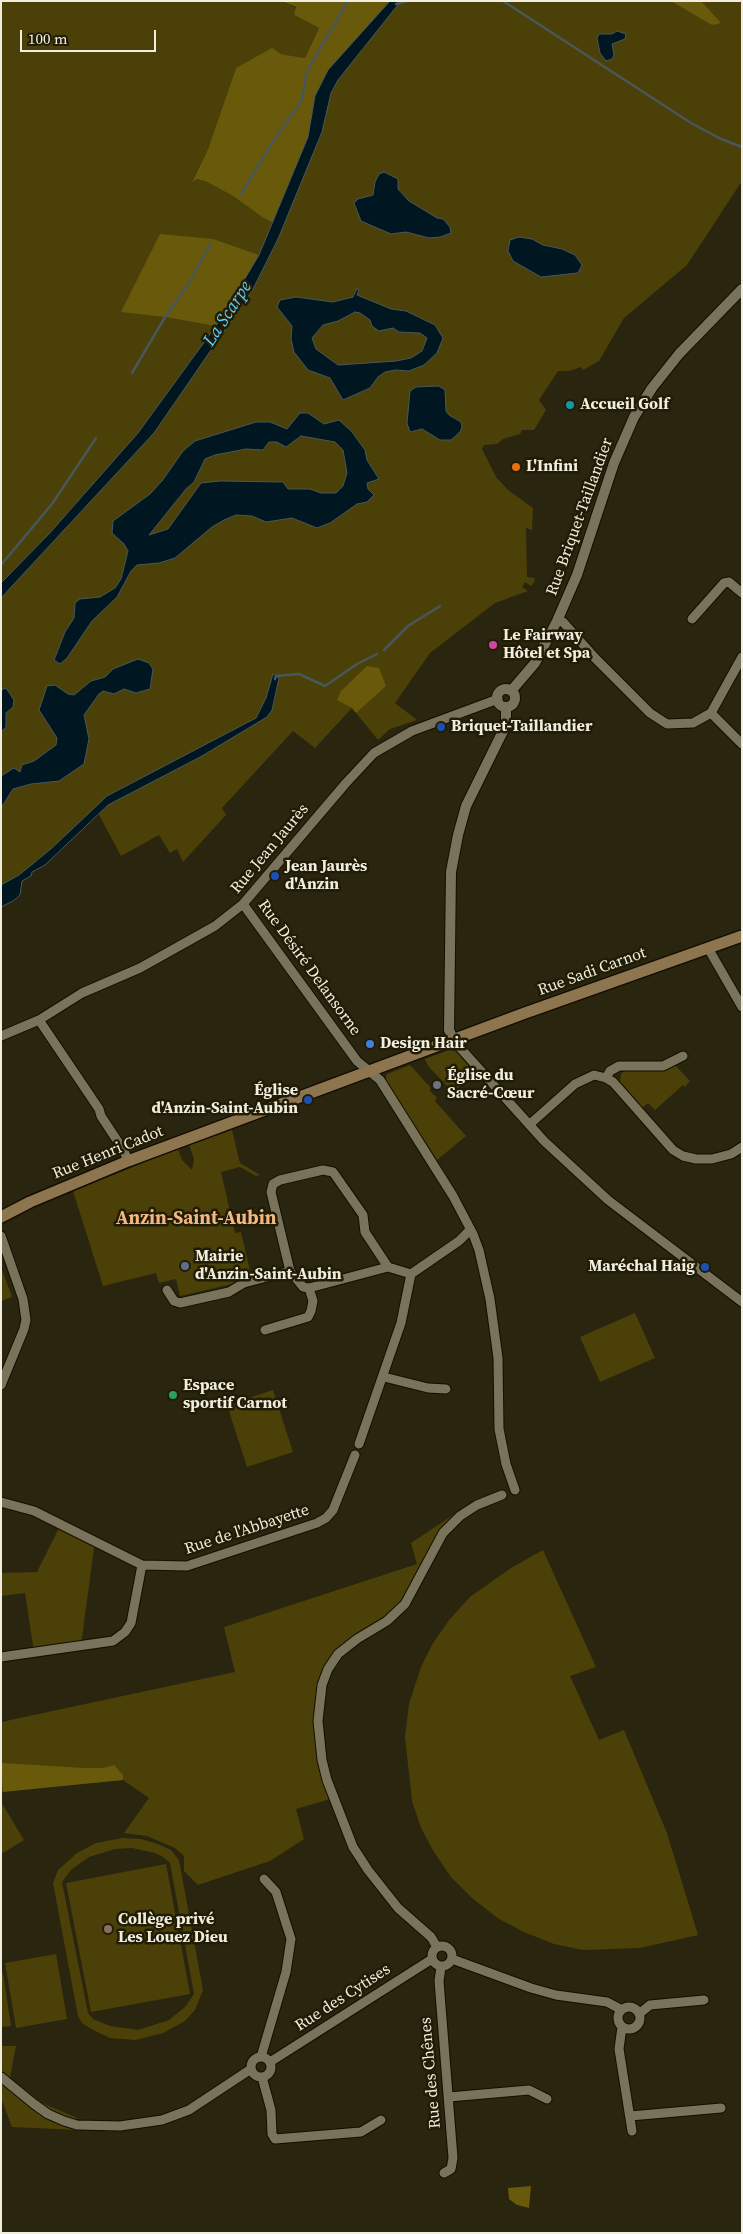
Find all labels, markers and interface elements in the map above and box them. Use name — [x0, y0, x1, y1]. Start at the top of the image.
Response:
scale bar — [22, 20, 159, 52]
text: 100 m — [28, 28, 68, 49]
water label: La Scarpe — [199, 277, 257, 351]
place label: Accueil Golf — [580, 395, 669, 415]
marker: Accueil Golf — [564, 399, 576, 411]
street label: Rue Briquet-Taillandier — [543, 435, 617, 599]
place label: L'Infini — [526, 457, 578, 477]
marker: L'Infini — [510, 461, 522, 473]
place label: Le Fairway Hôtel et Spa — [503, 626, 590, 664]
marker: Le Fairway Hôtel et Spa — [487, 639, 499, 651]
place label: Briquet-Taillandier — [451, 717, 592, 737]
marker: Briquet-Taillandier — [435, 721, 447, 733]
street label: Rue Jean Jaurès — [227, 800, 313, 898]
place label: Jean Jaurès d'Anzin — [285, 857, 367, 895]
marker: Jean Jaurès d'Anzin — [269, 870, 281, 882]
street label: Rue Désiré Delansorne — [253, 896, 365, 1040]
street label: Rue Sadi Carnot — [535, 944, 649, 1000]
place label: Design Hair — [380, 1034, 467, 1054]
marker: Design Hair — [364, 1038, 376, 1050]
place label: Église du Sacré-Cœur — [447, 1066, 534, 1104]
marker: Église du Sacré-Cœur — [431, 1079, 443, 1091]
place label: Église d'Anzin-Saint-Aubin — [151, 1081, 298, 1119]
marker: Église d'Anzin-Saint-Aubin — [302, 1094, 314, 1106]
street label: Rue Henri Cadot — [50, 1122, 166, 1184]
district label: Anzin-Saint-Aubin — [116, 1208, 276, 1230]
place label: Mairie d'Anzin-Saint-Aubin — [195, 1247, 342, 1285]
place label: Maréchal Haig — [588, 1257, 695, 1277]
marker: Mairie d'Anzin-Saint-Aubin — [179, 1260, 191, 1272]
marker: Maréchal Haig — [699, 1261, 711, 1273]
place label: Espace sportif Carnot — [183, 1376, 287, 1414]
marker: Espace sportif Carnot — [167, 1389, 179, 1401]
street label: Rue de l'Abbayette — [182, 1501, 312, 1559]
place label: Collège privé Les Louez Dieu — [118, 1910, 228, 1948]
marker: Collège privé Les Louez Dieu — [102, 1923, 114, 1935]
street label: Rue des Cytises — [292, 1960, 394, 2036]
street label: Rue des Chênes — [417, 2016, 445, 2130]

